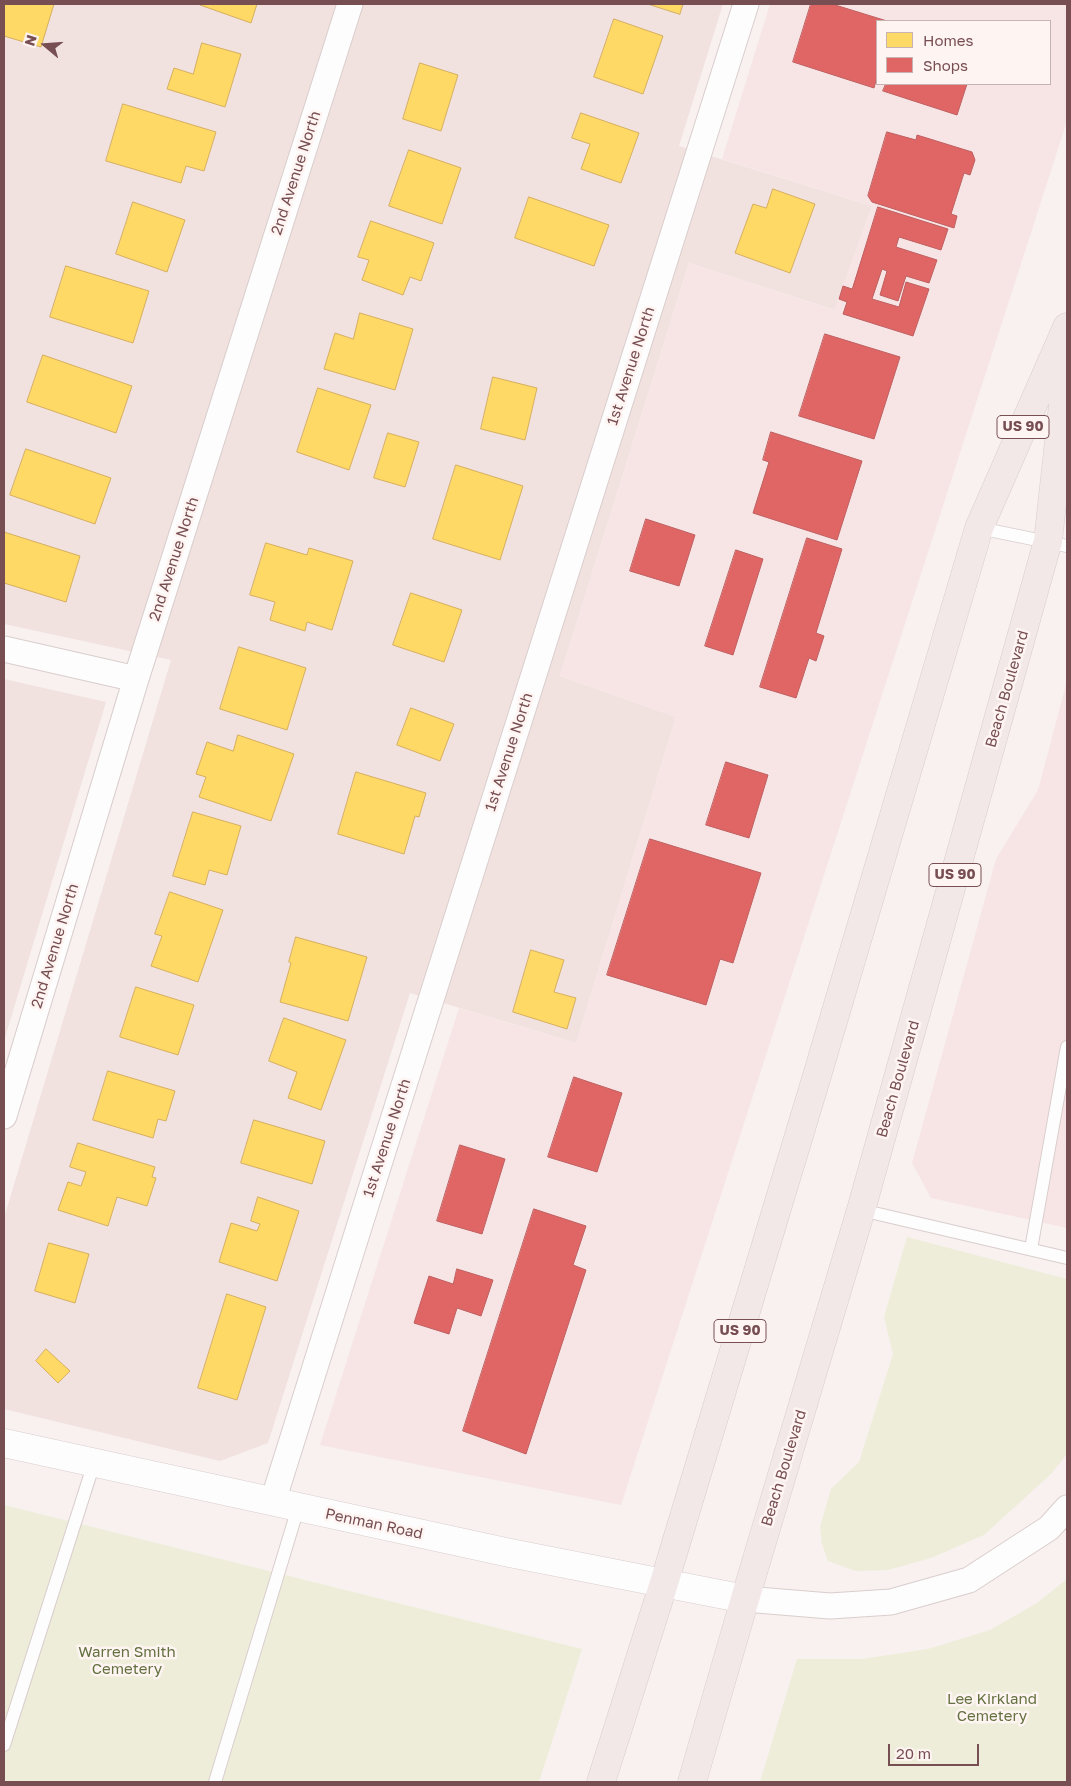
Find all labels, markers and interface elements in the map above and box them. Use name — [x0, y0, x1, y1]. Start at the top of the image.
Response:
north arrow — [20, 20, 70, 70]
legend — [876, 20, 1051, 85]
text: Homes — [923, 31, 973, 49]
text: N — [21, 33, 40, 48]
text: Shops — [923, 56, 968, 74]
street label: 2nd Avenue North — [267, 109, 325, 237]
street label: 1st Avenue North — [603, 305, 659, 427]
road number: US 90 — [997, 416, 1049, 438]
street label: 2nd Avenue North — [145, 495, 203, 623]
street label: Beach Boulevard — [982, 628, 1032, 750]
street label: 1st Avenue North — [481, 691, 537, 813]
road number: US 90 — [929, 864, 981, 886]
street label: 2nd Avenue North — [27, 882, 83, 1010]
street label: Beach Boulevard — [873, 1018, 923, 1140]
street label: 1st Avenue North — [359, 1077, 415, 1199]
road number: US 90 — [714, 1320, 766, 1342]
street label: Beach Boulevard — [758, 1408, 810, 1528]
street label: Penman Road — [324, 1505, 424, 1543]
park label: Warren Smith Cemetery — [78, 1643, 176, 1678]
park label: Lee Kirkland Cemetery — [947, 1690, 1037, 1725]
scale bar — [891, 1734, 982, 1766]
text: 20 m — [896, 1744, 931, 1762]

